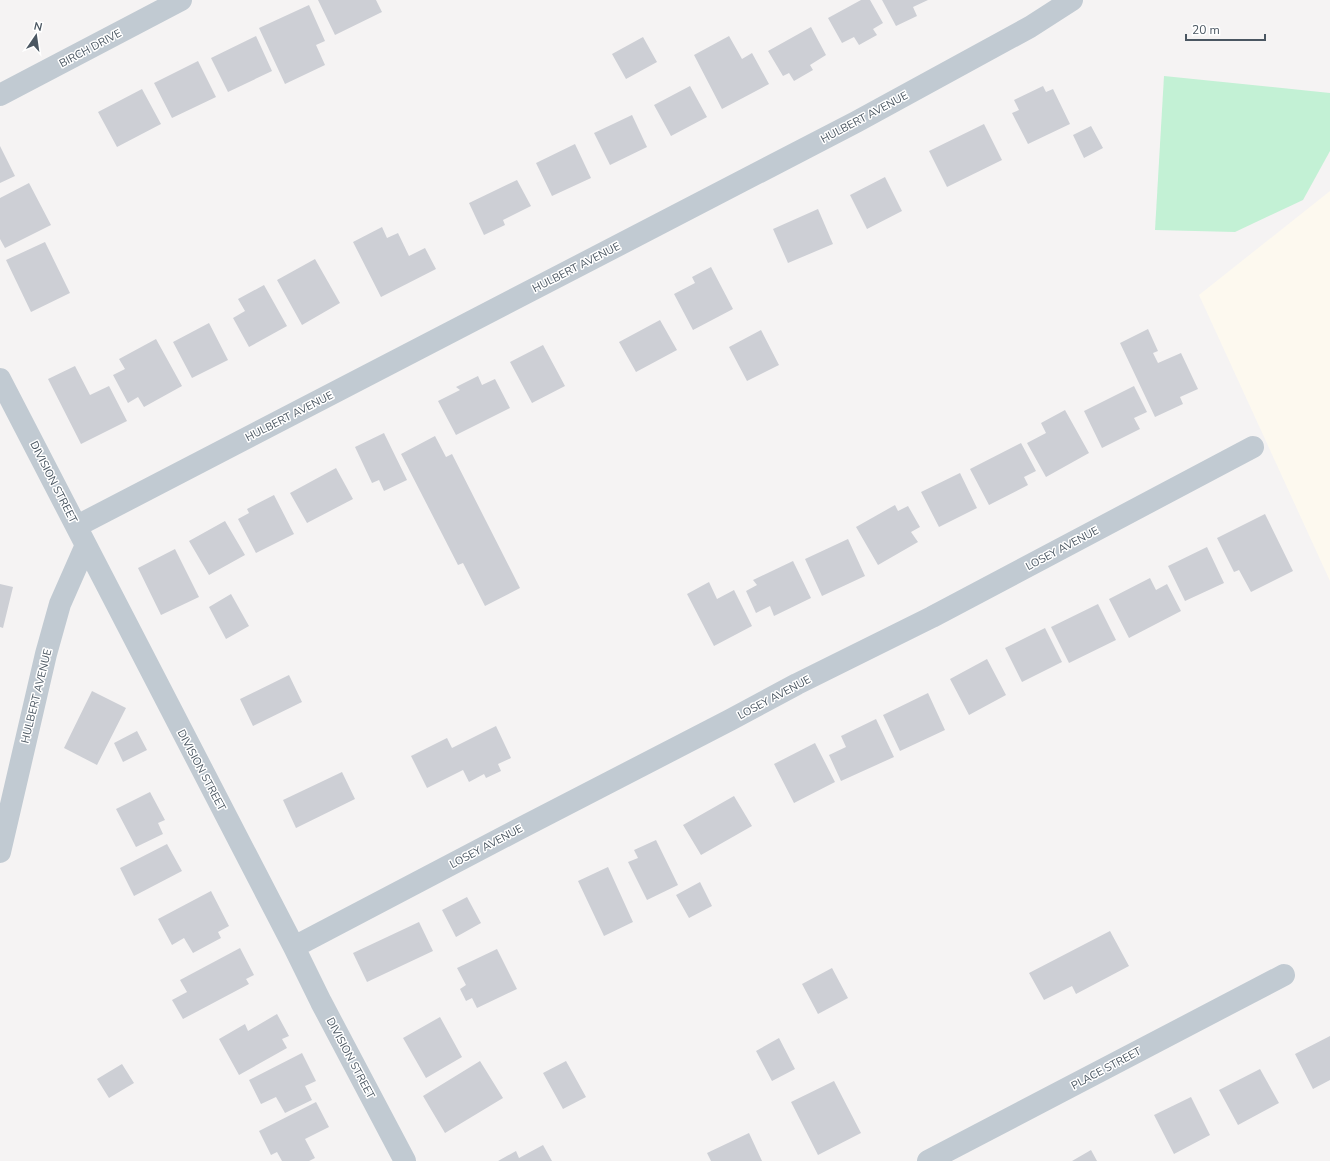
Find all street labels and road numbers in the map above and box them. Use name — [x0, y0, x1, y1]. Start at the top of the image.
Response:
street label: BIRCH DRIVE — [56, 26, 124, 71]
street label: HULBERT AVENUE — [818, 88, 910, 147]
street label: HULBERT AVENUE — [530, 239, 623, 296]
street label: HULBERT AVENUE — [243, 388, 336, 445]
street label: DIVISION STREET — [26, 439, 81, 526]
street label: LOSEY AVENUE — [1023, 523, 1101, 574]
street label: HULBERT AVENUE — [18, 647, 55, 745]
street label: LOSEY AVENUE — [735, 672, 813, 723]
street label: DIVISION STREET — [174, 727, 230, 814]
street label: LOSEY AVENUE — [447, 821, 525, 872]
street label: DIVISION STREET — [323, 1015, 379, 1102]
street label: PLACE STREET — [1069, 1044, 1144, 1093]

